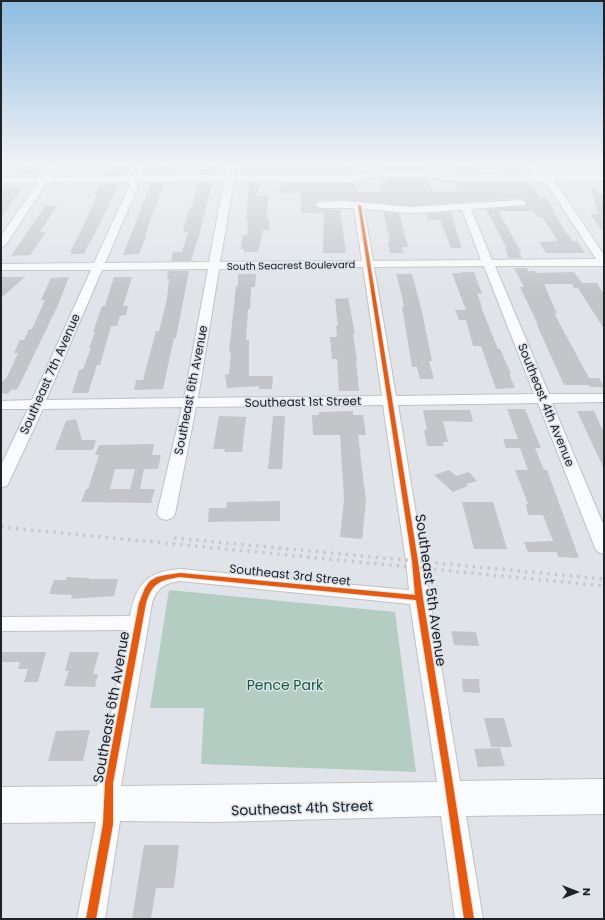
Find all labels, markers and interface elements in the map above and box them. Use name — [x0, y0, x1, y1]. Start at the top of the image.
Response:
street label: South Seacrest Boulevard — [227, 257, 355, 274]
street label: Southeast 7th Avenue — [15, 311, 84, 437]
street label: Southeast 6th Avenue — [170, 324, 211, 456]
street label: Southeast 4th Avenue — [514, 341, 579, 469]
street label: Southeast 1st Street — [245, 392, 361, 411]
street label: Southeast 5th Avenue — [410, 513, 452, 668]
street label: Southeast 3rd Street — [229, 560, 352, 589]
street label: Southeast 6th Avenue — [88, 629, 134, 784]
park label: Pence Park — [247, 675, 324, 695]
street label: Southeast 4th Street — [231, 796, 373, 820]
north arrow — [557, 872, 597, 912]
text: N — [579, 888, 595, 896]

